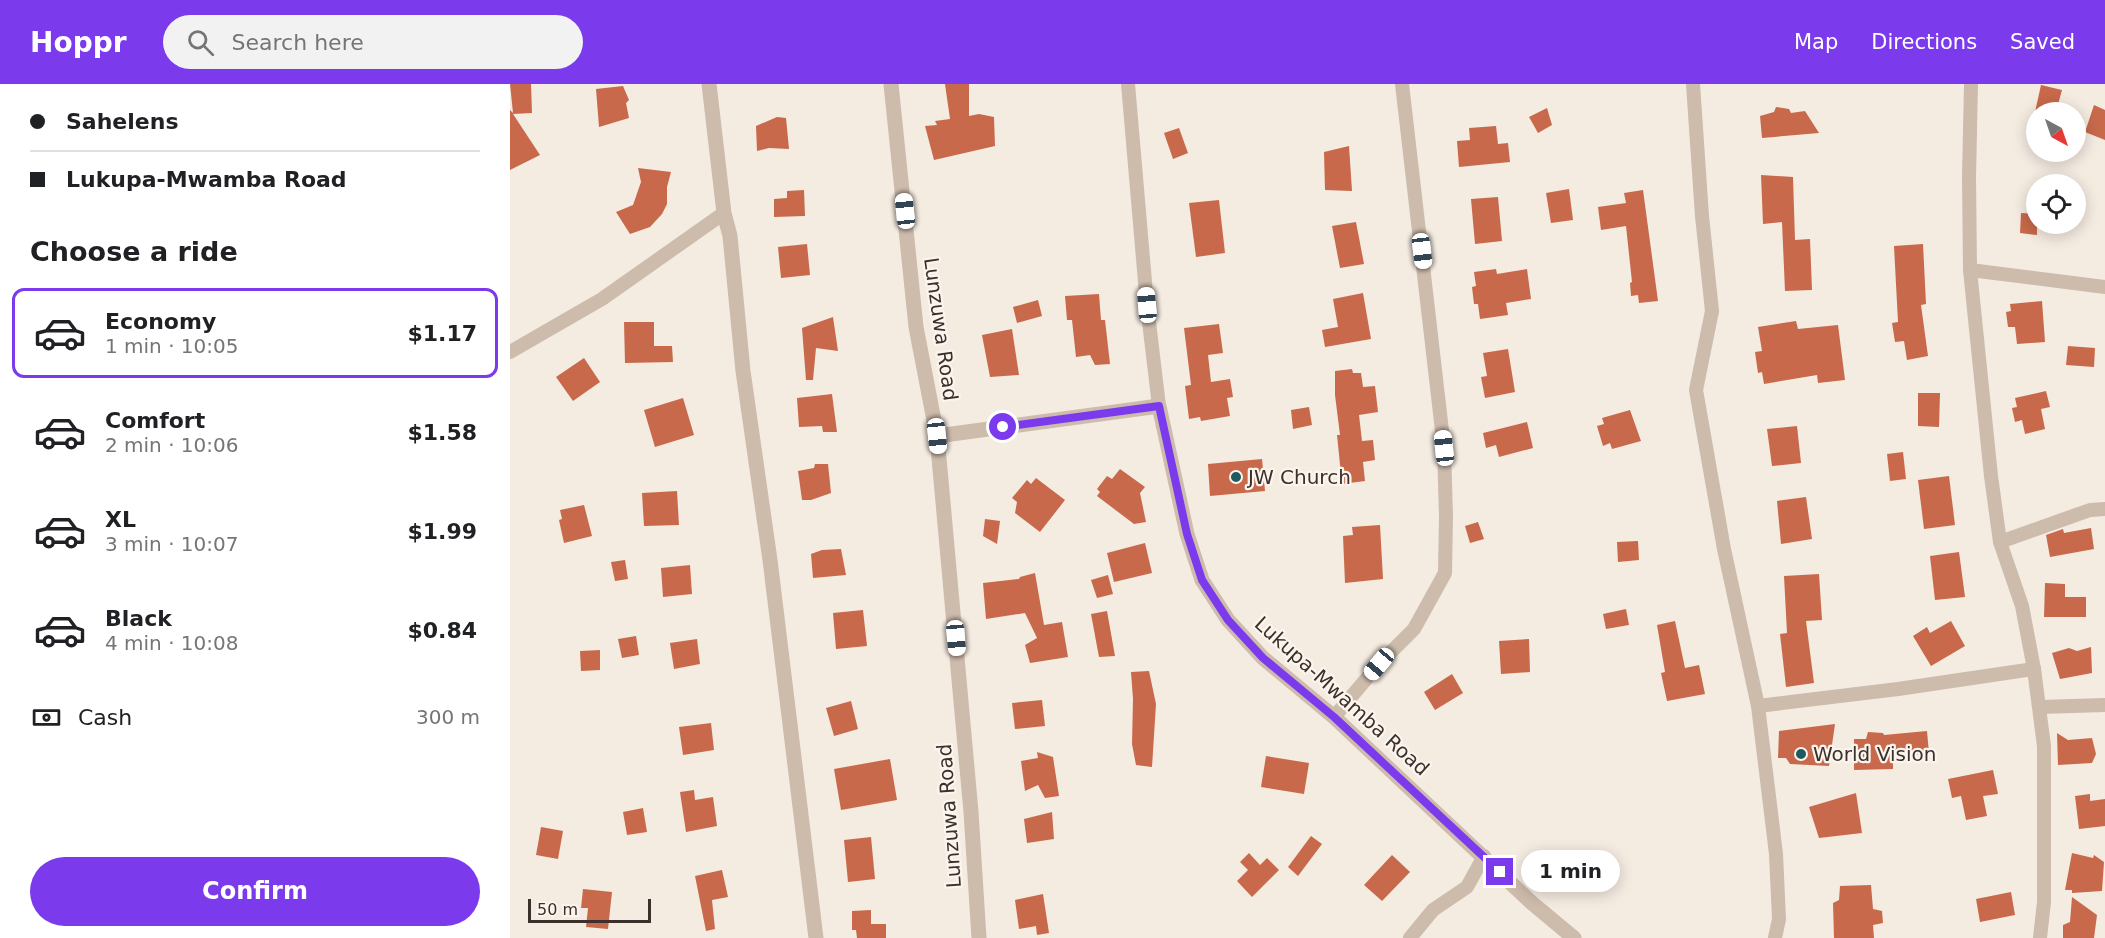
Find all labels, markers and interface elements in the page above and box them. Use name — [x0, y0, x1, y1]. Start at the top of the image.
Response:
search box — [163, 15, 583, 69]
text: Hoppr — [30, 26, 127, 59]
icon: search — [184, 26, 217, 59]
text: Search here — [232, 30, 364, 55]
text: Map — [1794, 30, 1838, 54]
text: Directions — [1871, 30, 1977, 54]
text: Saved — [2010, 30, 2075, 54]
north arrow — [2026, 102, 2086, 162]
map controls — [2026, 102, 2086, 234]
text: Sahelens — [66, 109, 179, 134]
text: Lukupa-Mwamba Road — [66, 167, 347, 192]
button: locate — [2026, 174, 2086, 234]
car — [894, 192, 916, 230]
car — [1411, 232, 1433, 270]
text: Choose a ride — [30, 236, 238, 267]
street label: Lunzuwa Road — [919, 256, 963, 402]
car — [1136, 286, 1158, 324]
icon: car — [33, 306, 87, 360]
text: Economy — [105, 309, 216, 334]
text: $1.17 — [407, 321, 477, 346]
text: 1 min · 10:05 — [105, 334, 239, 358]
icon: car — [33, 405, 87, 459]
text: Comfort — [105, 408, 205, 433]
route start — [989, 413, 1016, 440]
car — [926, 417, 948, 455]
text: $1.58 — [407, 420, 477, 445]
car — [1433, 429, 1455, 467]
text: 2 min · 10:06 — [105, 433, 239, 457]
place label: JW Church — [1246, 465, 1351, 489]
marker: JW Church — [1229, 470, 1243, 484]
icon: car — [33, 504, 87, 558]
text: XL — [105, 507, 136, 532]
text: $1.99 — [407, 519, 477, 544]
text: 3 min · 10:07 — [105, 532, 239, 556]
icon: car — [33, 603, 87, 657]
text: Black — [105, 606, 172, 631]
street label: Lukupa-Mwamba Road — [1250, 611, 1434, 781]
text: $0.84 — [407, 618, 477, 643]
car — [945, 619, 967, 657]
text: 4 min · 10:08 — [105, 631, 239, 655]
car — [1361, 644, 1397, 684]
icon: cash — [30, 701, 63, 734]
text: Cash — [78, 705, 132, 730]
text: 300 m — [416, 705, 480, 729]
place label: World Vision — [1813, 742, 1936, 766]
street label: Lunzuwa Road — [932, 743, 966, 889]
marker: World Vision — [1794, 747, 1808, 761]
callout: 1 min — [1521, 851, 1620, 893]
button: Confirm — [30, 857, 480, 926]
route end — [1486, 858, 1513, 885]
text: 1 min — [1539, 859, 1602, 883]
scale bar — [528, 896, 651, 924]
text: 50 m — [537, 900, 578, 919]

